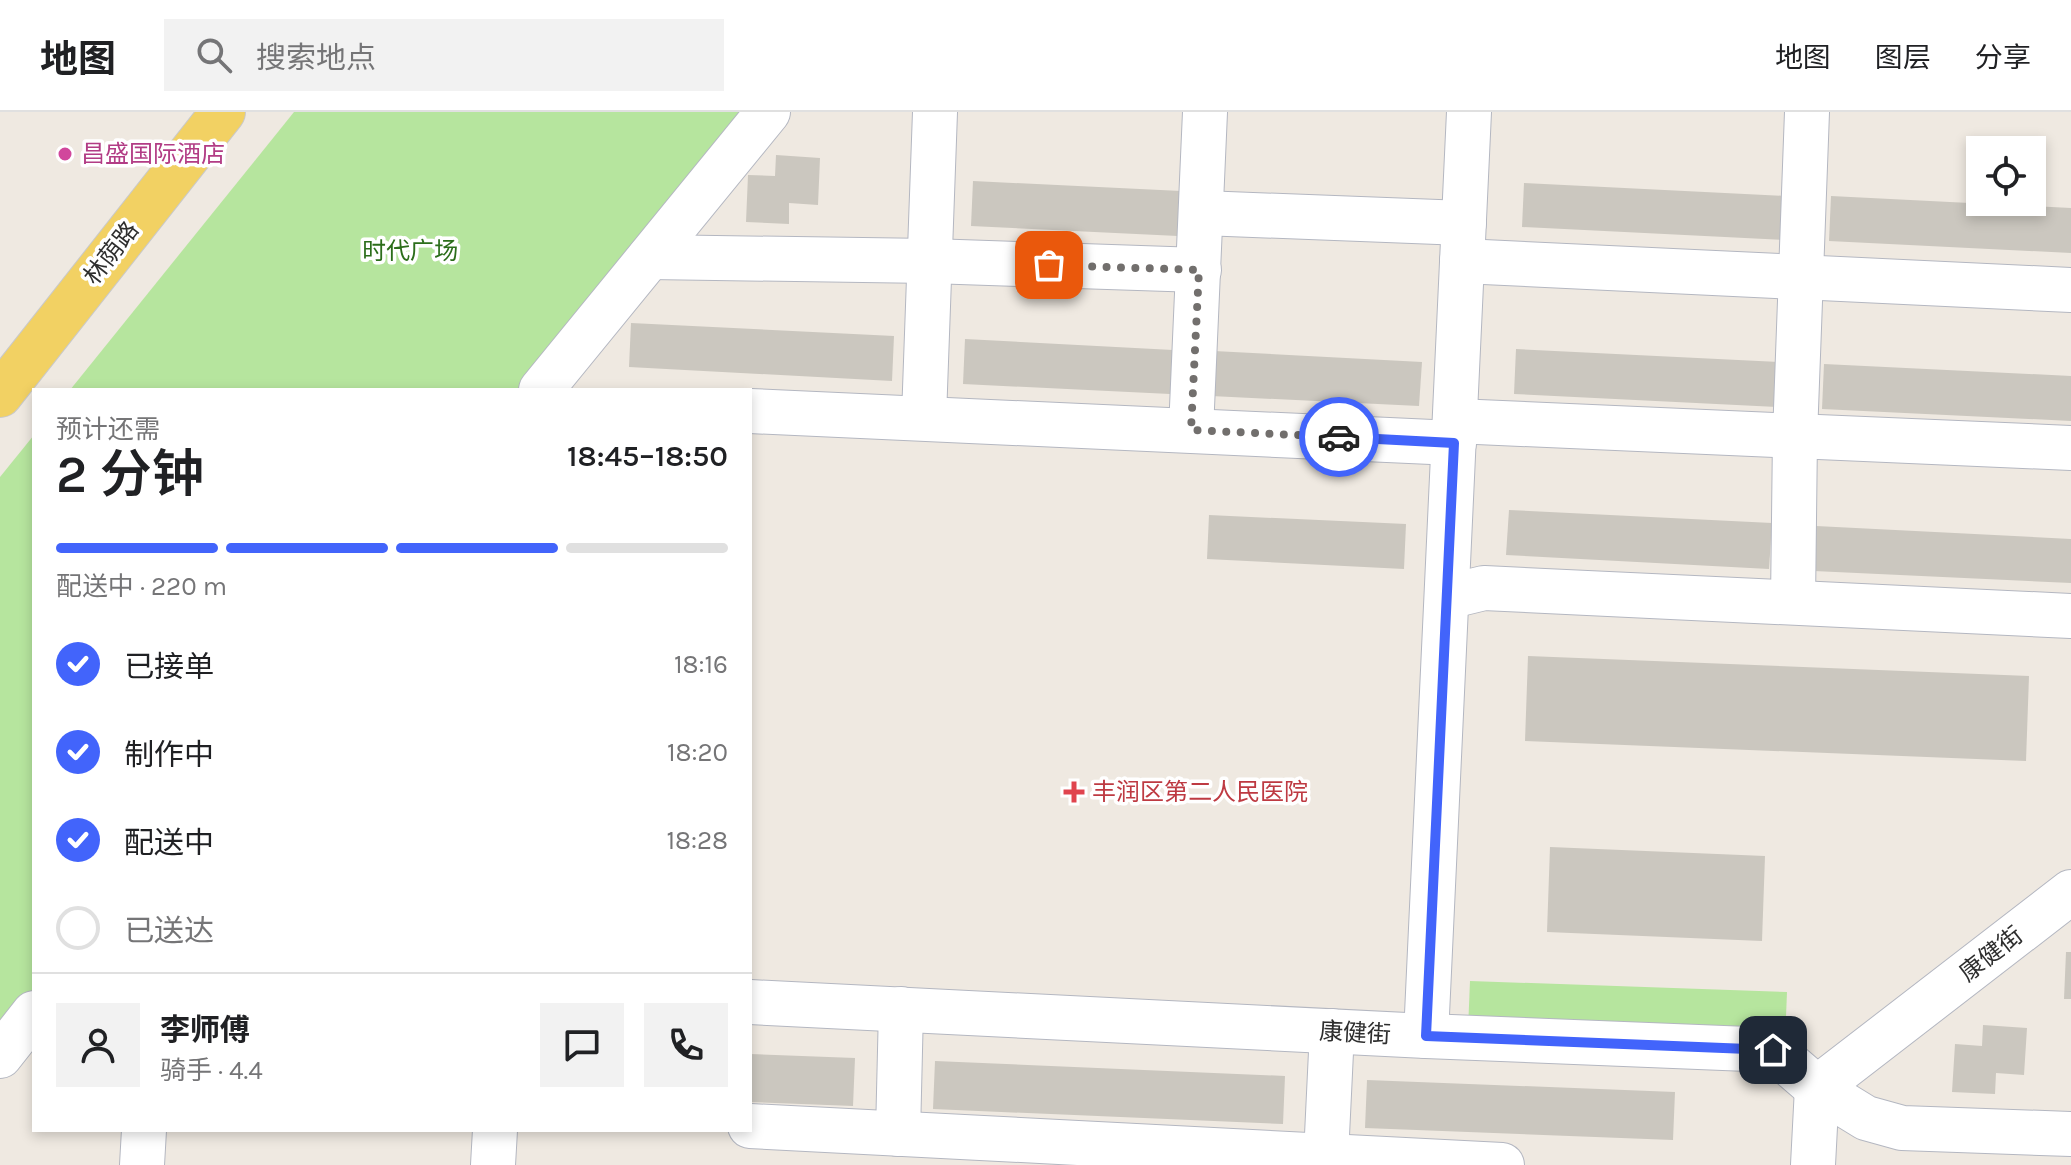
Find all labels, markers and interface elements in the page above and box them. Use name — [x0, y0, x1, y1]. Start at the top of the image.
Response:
search box — [164, 19, 724, 91]
icon: search — [192, 33, 236, 77]
text: 地图 — [40, 37, 116, 82]
text: 搜索地点 — [256, 40, 376, 76]
text: 地图 — [1775, 41, 1831, 74]
text: 图层 — [1875, 41, 1931, 74]
text: 分享 — [1975, 41, 2031, 74]
map controls — [1966, 136, 2046, 216]
button: locate — [1966, 136, 2046, 216]
place label: 昌盛国际酒店 — [81, 140, 225, 168]
marker: 昌盛国际酒店 — [56, 145, 74, 163]
street label: 林荫路 — [78, 216, 144, 290]
pin — [1015, 231, 1083, 299]
park label: 时代广场 — [362, 237, 458, 265]
icon: bag — [1027, 243, 1071, 287]
courier — [1299, 397, 1379, 477]
text: 预计还需 — [56, 414, 160, 445]
icon: car — [1317, 415, 1361, 459]
text: 18:45–18:50 — [567, 438, 728, 474]
text: 2 分钟 — [56, 444, 204, 505]
text: 配送中 · 220 m — [56, 571, 227, 602]
icon: check — [56, 642, 100, 686]
text: 已接单 — [124, 649, 214, 685]
text: 18:16 — [674, 649, 728, 680]
icon: check — [56, 730, 100, 774]
text: 制作中 — [124, 737, 214, 773]
text: 18:20 — [667, 737, 728, 768]
place label: 丰润区第二人民医院 — [1092, 778, 1308, 806]
marker: 丰润区第二人民医院 — [1063, 781, 1085, 803]
icon: check — [56, 818, 100, 862]
text: 配送中 — [124, 825, 214, 861]
text: 18:28 — [666, 825, 728, 856]
text: 已送达 — [124, 913, 214, 949]
street label: 康健街 — [1954, 921, 2028, 987]
button: person — [56, 1003, 140, 1087]
button: chat — [540, 1003, 624, 1087]
button: phone — [644, 1003, 728, 1087]
text: 李师傅 — [160, 1012, 250, 1048]
pin — [1739, 1016, 1807, 1084]
street label: 康健街 — [1318, 1017, 1392, 1049]
icon: home — [1751, 1028, 1795, 1072]
text: 骑手 · 4.4 — [160, 1055, 263, 1086]

